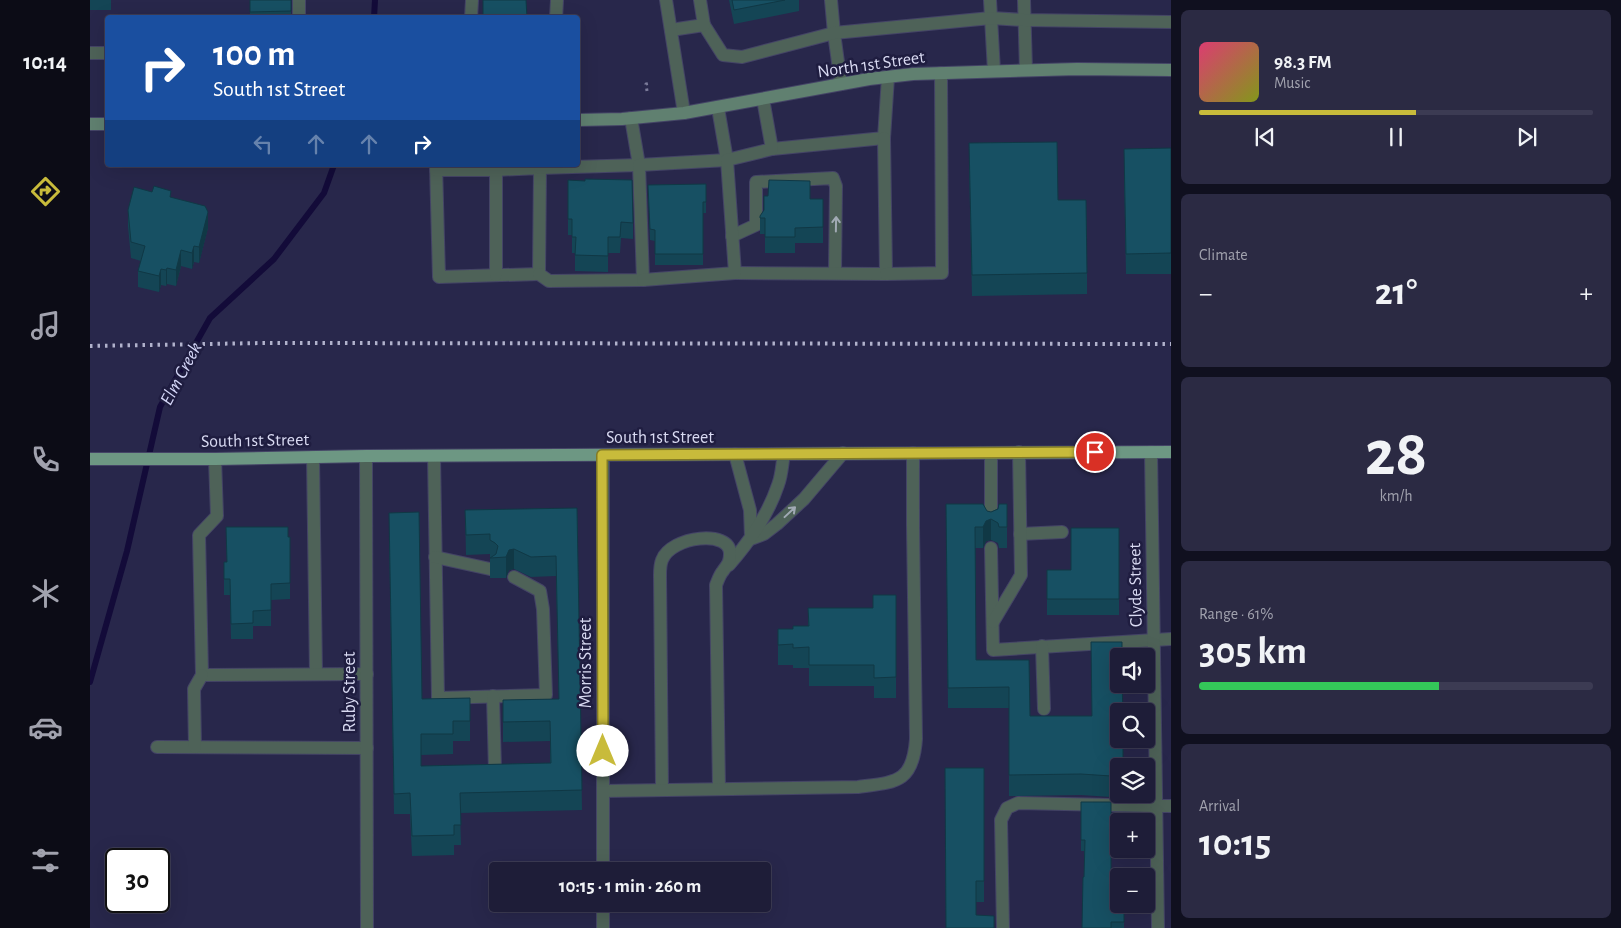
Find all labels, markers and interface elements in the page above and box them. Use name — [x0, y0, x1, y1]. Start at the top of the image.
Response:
icon: right — [130, 35, 195, 100]
text: 100 m — [213, 37, 296, 72]
street label: North 1st Street — [816, 48, 926, 81]
text: 10:14 — [23, 51, 67, 73]
text: 98.3 FM — [1274, 53, 1332, 72]
text: Music — [1274, 75, 1310, 91]
text: South 1st Street — [213, 78, 345, 100]
icon: previous — [1251, 123, 1279, 151]
icon: pause — [1382, 123, 1410, 151]
icon: next — [1513, 123, 1541, 151]
icon: left — [249, 130, 277, 158]
icon: ahead — [302, 130, 330, 158]
icon: ahead — [355, 130, 383, 158]
icon: right — [408, 130, 436, 158]
icon: directions — [28, 174, 63, 209]
one-way arrow — [831, 217, 841, 233]
text: Climate — [1199, 247, 1248, 263]
text: 21° — [1375, 274, 1417, 312]
text: − — [1199, 280, 1212, 308]
text: + — [1580, 280, 1593, 308]
icon: music — [28, 308, 63, 343]
water label: Elm Creek — [157, 339, 206, 408]
text: 28 — [1365, 422, 1427, 487]
street label: South 1st Street — [606, 429, 714, 447]
street label: South 1st Street — [201, 431, 309, 451]
pin — [1074, 431, 1116, 473]
icon: arrive — [1081, 438, 1109, 466]
icon: phone — [28, 442, 63, 477]
text: km/h — [1379, 488, 1413, 504]
one-way arrow — [784, 506, 796, 518]
street label: Clyde Street — [1126, 542, 1146, 627]
icon: climate — [28, 576, 63, 611]
text: Range · 61% — [1199, 606, 1273, 622]
street label: Morris Street — [577, 618, 595, 708]
text: 305 km — [1199, 633, 1307, 671]
map controls — [1110, 648, 1155, 913]
button: sound — [1110, 648, 1155, 693]
street label: Ruby Street — [341, 651, 359, 732]
button: search — [1110, 703, 1155, 748]
icon: car — [28, 710, 63, 745]
position arrow — [576, 724, 628, 776]
button: layers — [1110, 758, 1155, 803]
text: Arrival — [1199, 798, 1240, 814]
button: + — [1110, 813, 1155, 858]
text: 10:15 — [1199, 825, 1271, 863]
icon: filters — [28, 843, 63, 878]
speed limit sign: 30 — [105, 848, 170, 913]
button: − — [1110, 868, 1155, 913]
text: 10:15 · 1 min · 260 m — [559, 877, 701, 896]

